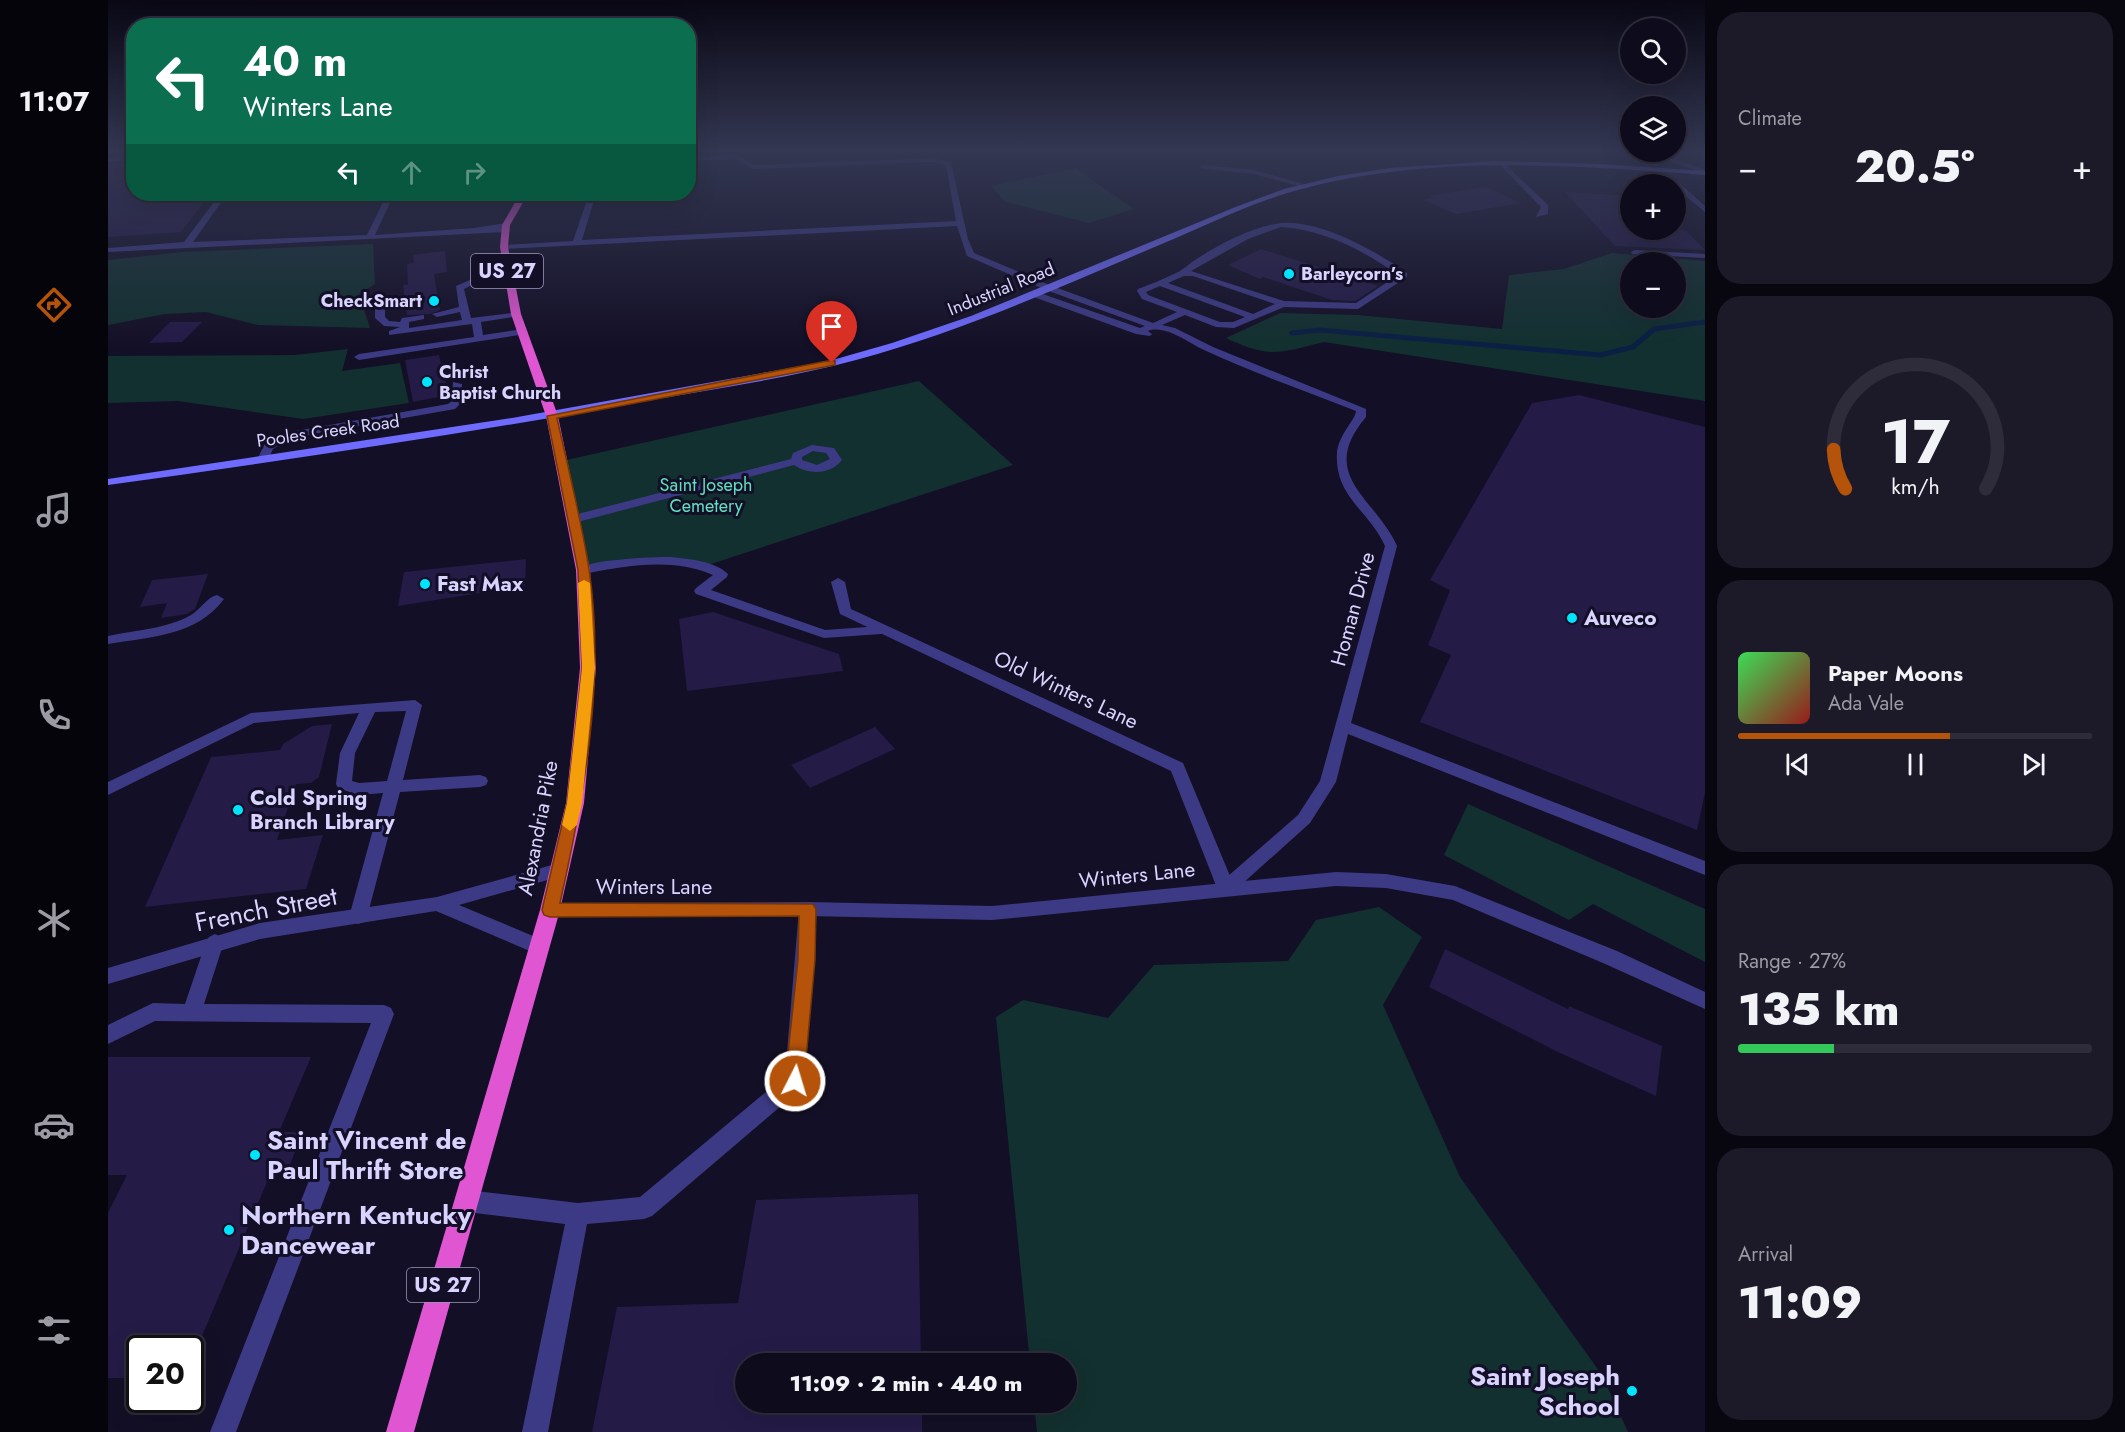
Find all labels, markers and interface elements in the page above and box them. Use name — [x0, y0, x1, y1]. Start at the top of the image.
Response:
map controls — [1620, 18, 1686, 318]
button: search — [1620, 18, 1686, 84]
text: 40 m — [243, 31, 347, 92]
icon: left — [144, 42, 222, 120]
text: 11:07 — [19, 82, 89, 121]
text: Winters Lane — [243, 87, 393, 126]
button: layers — [1620, 96, 1686, 162]
text: Climate — [1738, 104, 1802, 133]
text: 20.5° — [1855, 134, 1975, 199]
text: − — [1738, 144, 1757, 191]
text: + — [2072, 144, 2092, 191]
icon: left — [332, 156, 365, 189]
icon: ahead — [395, 156, 428, 189]
icon: right — [458, 156, 491, 189]
button: + — [1620, 174, 1686, 240]
button: − — [1620, 252, 1686, 318]
road number: US 27 — [471, 254, 543, 288]
street label: Industrial Road — [944, 256, 1058, 322]
place label: Barleycorn’s — [1301, 261, 1403, 287]
marker: Barleycorn’s — [1282, 267, 1296, 281]
icon: directions — [33, 284, 75, 326]
place label: CheckSmart — [321, 288, 422, 314]
marker: CheckSmart — [427, 294, 441, 308]
pin — [806, 301, 857, 363]
icon: arrive — [815, 310, 848, 343]
place label: Christ Baptist Church — [439, 359, 561, 406]
marker: Christ Baptist Church — [420, 375, 434, 389]
text: 17 — [1880, 396, 1950, 486]
street label: Pooles Creek Road — [255, 408, 401, 454]
text: km/h — [1891, 471, 1939, 502]
park label: Saint Joseph Cemetery — [660, 472, 752, 519]
icon: music — [33, 489, 75, 531]
street label: Homan Drive — [1323, 548, 1383, 669]
place label: Fast Max — [437, 569, 524, 599]
marker: Fast Max — [418, 577, 432, 591]
place label: Auveco — [1583, 603, 1657, 633]
marker: Auveco — [1565, 611, 1579, 625]
street label: Old Winters Lane — [989, 643, 1143, 737]
text: Paper Moons — [1828, 657, 1963, 689]
text: Ada Vale — [1828, 689, 1904, 718]
icon: phone — [33, 694, 75, 736]
icon: previous — [1781, 748, 1814, 781]
icon: pause — [1899, 748, 1932, 781]
icon: next — [2017, 748, 2050, 781]
street label: Alexandria Pike — [510, 758, 566, 898]
place label: Cold Spring Branch Library — [250, 783, 396, 837]
marker: Cold Spring Branch Library — [231, 803, 245, 817]
street label: Winters Lane — [1078, 854, 1197, 896]
street label: Winters Lane — [596, 872, 712, 902]
street label: French Street — [192, 876, 341, 941]
icon: climate — [33, 899, 75, 941]
text: Range · 27% — [1738, 947, 1846, 976]
text: 135 km — [1738, 977, 1900, 1042]
position arrow — [763, 1049, 827, 1113]
icon: car — [33, 1104, 75, 1146]
place label: Saint Vincent de Paul Thrift Store — [267, 1121, 466, 1189]
marker: Saint Vincent de Paul Thrift Store — [248, 1148, 262, 1162]
place label: Northern Kentucky Dancewear — [241, 1196, 472, 1264]
marker: Northern Kentucky Dancewear — [222, 1223, 236, 1237]
text: Arrival — [1738, 1240, 1793, 1269]
road number: US 27 — [407, 1268, 479, 1302]
text: 11:09 — [1738, 1270, 1862, 1335]
icon: filters — [33, 1309, 75, 1351]
speed limit sign: 20 — [126, 1335, 204, 1413]
place label: Saint Joseph School — [1470, 1357, 1620, 1425]
text: 11:09 · 2 min · 440 m — [790, 1367, 1022, 1399]
marker: Saint Joseph School — [1625, 1384, 1639, 1398]

